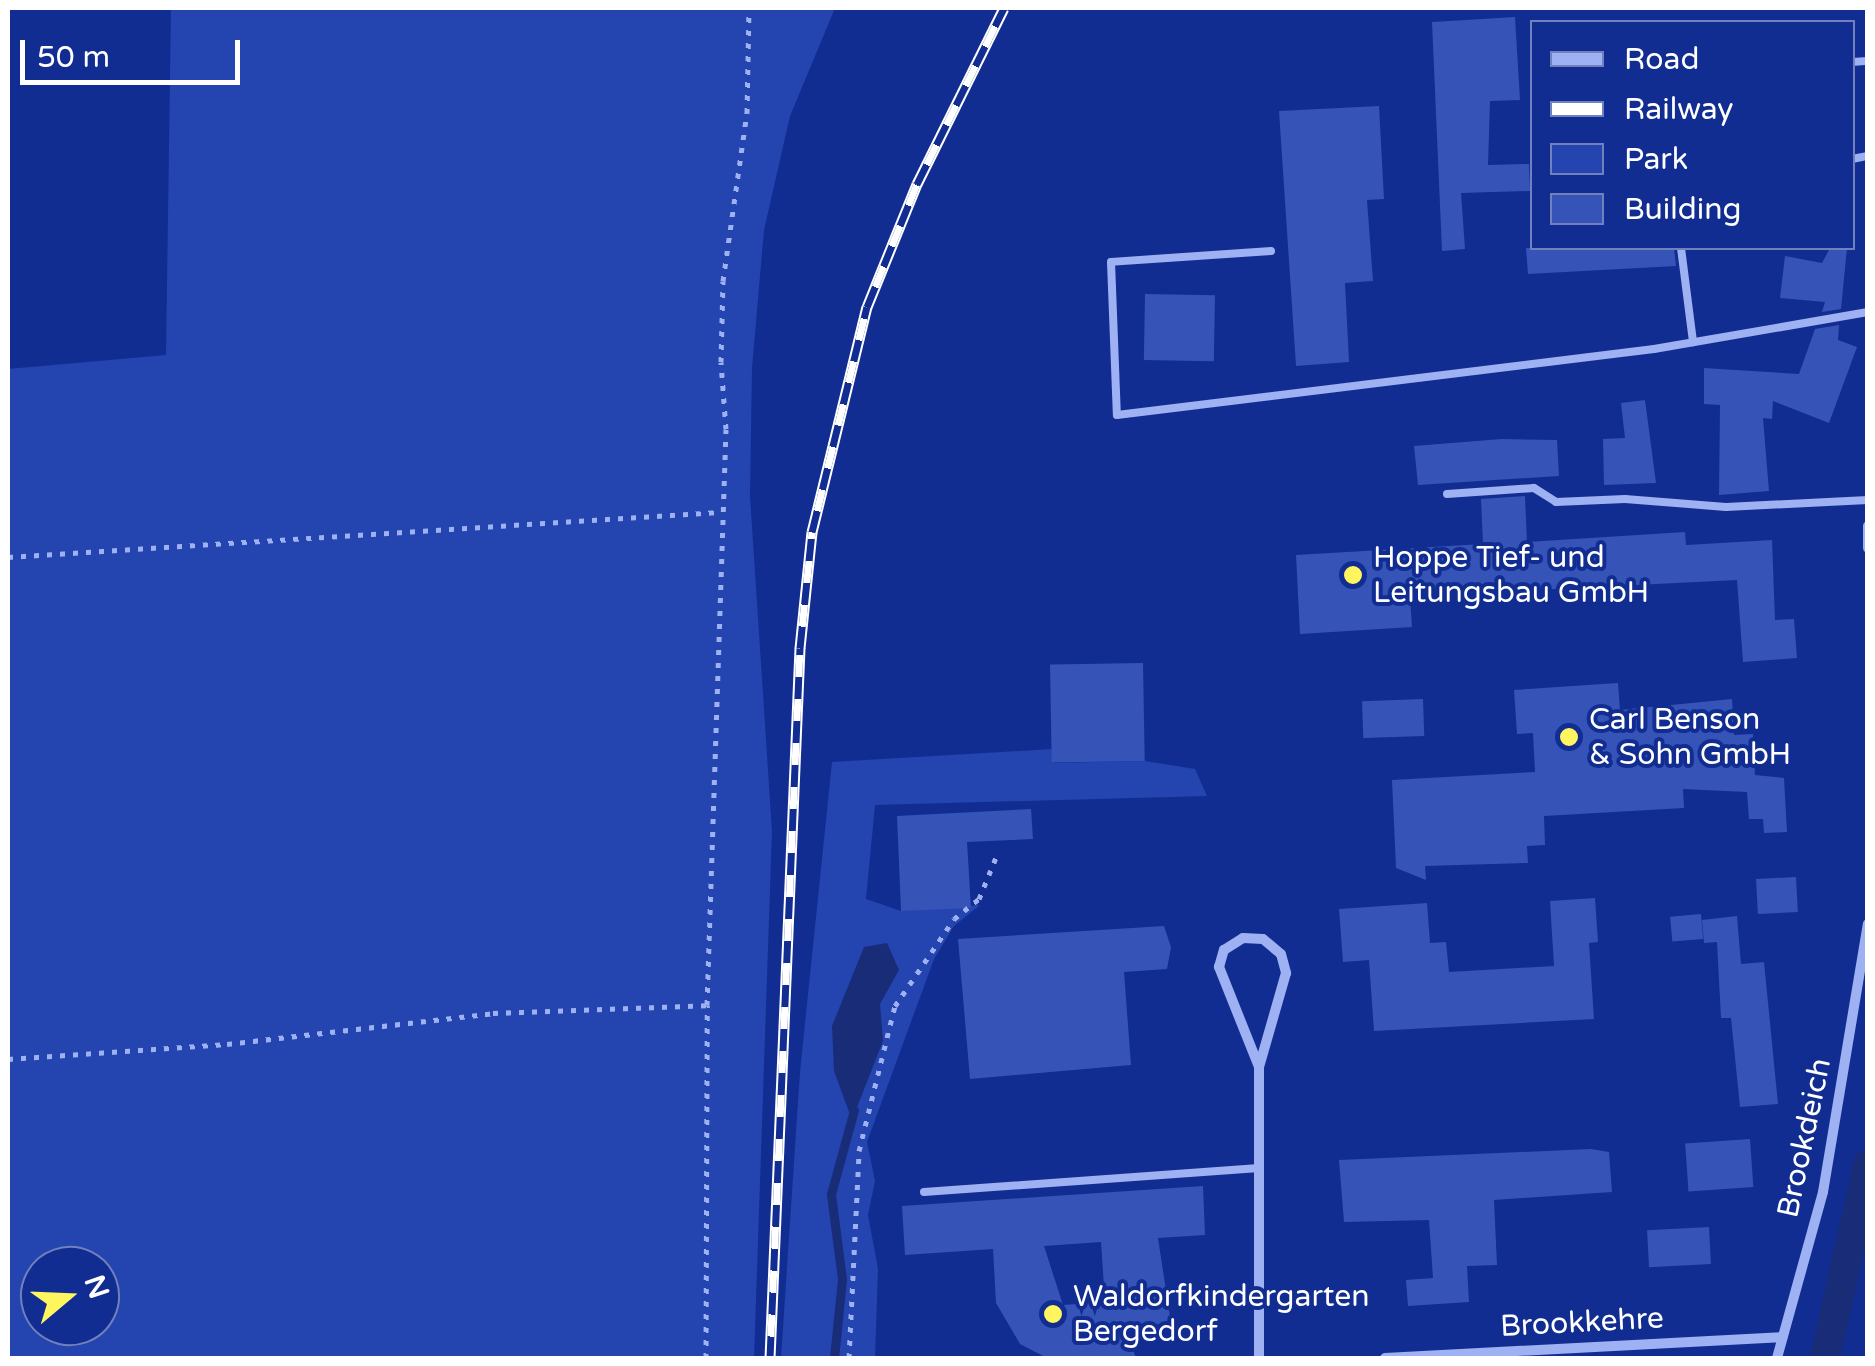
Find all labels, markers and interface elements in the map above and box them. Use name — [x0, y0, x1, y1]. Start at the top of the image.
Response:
scale bar — [25, 20, 245, 82]
legend — [1530, 20, 1855, 250]
text: 50 m — [37, 39, 110, 76]
text: Road — [1624, 41, 1699, 78]
text: Railway — [1624, 91, 1733, 128]
text: Park — [1624, 141, 1688, 178]
text: Building — [1624, 191, 1741, 228]
place label: Hoppe Tief- und Leitungsbau GmbH — [1373, 540, 1649, 610]
marker: Hoppe Tief- und Leitungsbau GmbH — [1342, 564, 1364, 586]
place label: Carl Benson & Sohn GmbH — [1589, 702, 1791, 772]
marker: Carl Benson & Sohn GmbH — [1558, 726, 1580, 748]
street label: Brookdeich — [1771, 1055, 1839, 1221]
north arrow — [20, 1246, 120, 1346]
text: N — [77, 1271, 116, 1303]
place label: Waldorfkindergarten Bergedorf — [1073, 1279, 1369, 1350]
street label: Brookkehre — [1499, 1301, 1665, 1345]
marker: Waldorfkindergarten Bergedorf — [1042, 1303, 1064, 1325]

